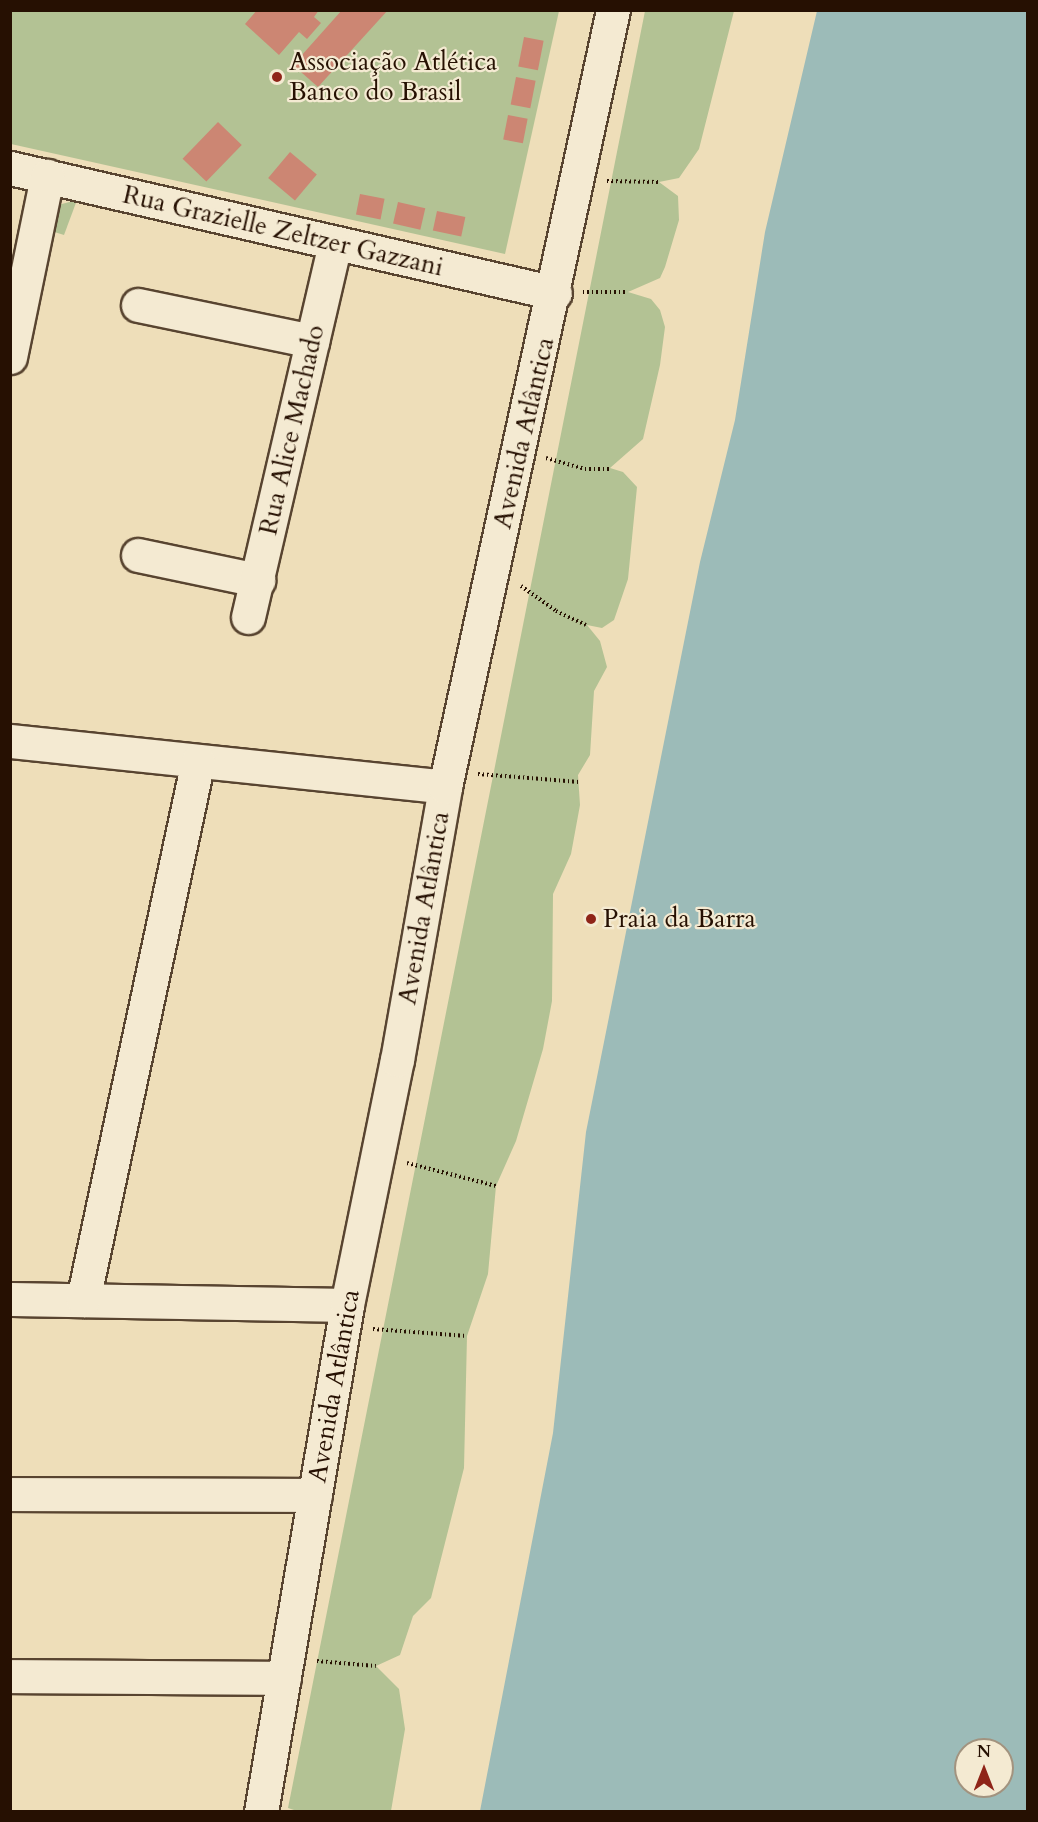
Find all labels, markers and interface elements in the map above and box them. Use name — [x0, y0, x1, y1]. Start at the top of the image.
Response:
place label: Associação Atlética Banco do Brasil — [289, 46, 497, 107]
marker: Associação Atlética Banco do Brasil — [270, 70, 284, 84]
street label: Rua Grazielle Zeltzer Gazzani — [120, 179, 446, 283]
street label: Rua Alice Machado — [253, 322, 331, 538]
street label: Avenida Atlântica — [487, 334, 561, 532]
street label: Avenida Atlântica — [392, 809, 456, 1007]
place label: Praia da Barra — [603, 903, 756, 935]
marker: Praia da Barra — [584, 912, 598, 926]
street label: Avenida Atlântica — [302, 1287, 366, 1485]
north arrow — [954, 1738, 1014, 1798]
text: N — [977, 1741, 991, 1763]

